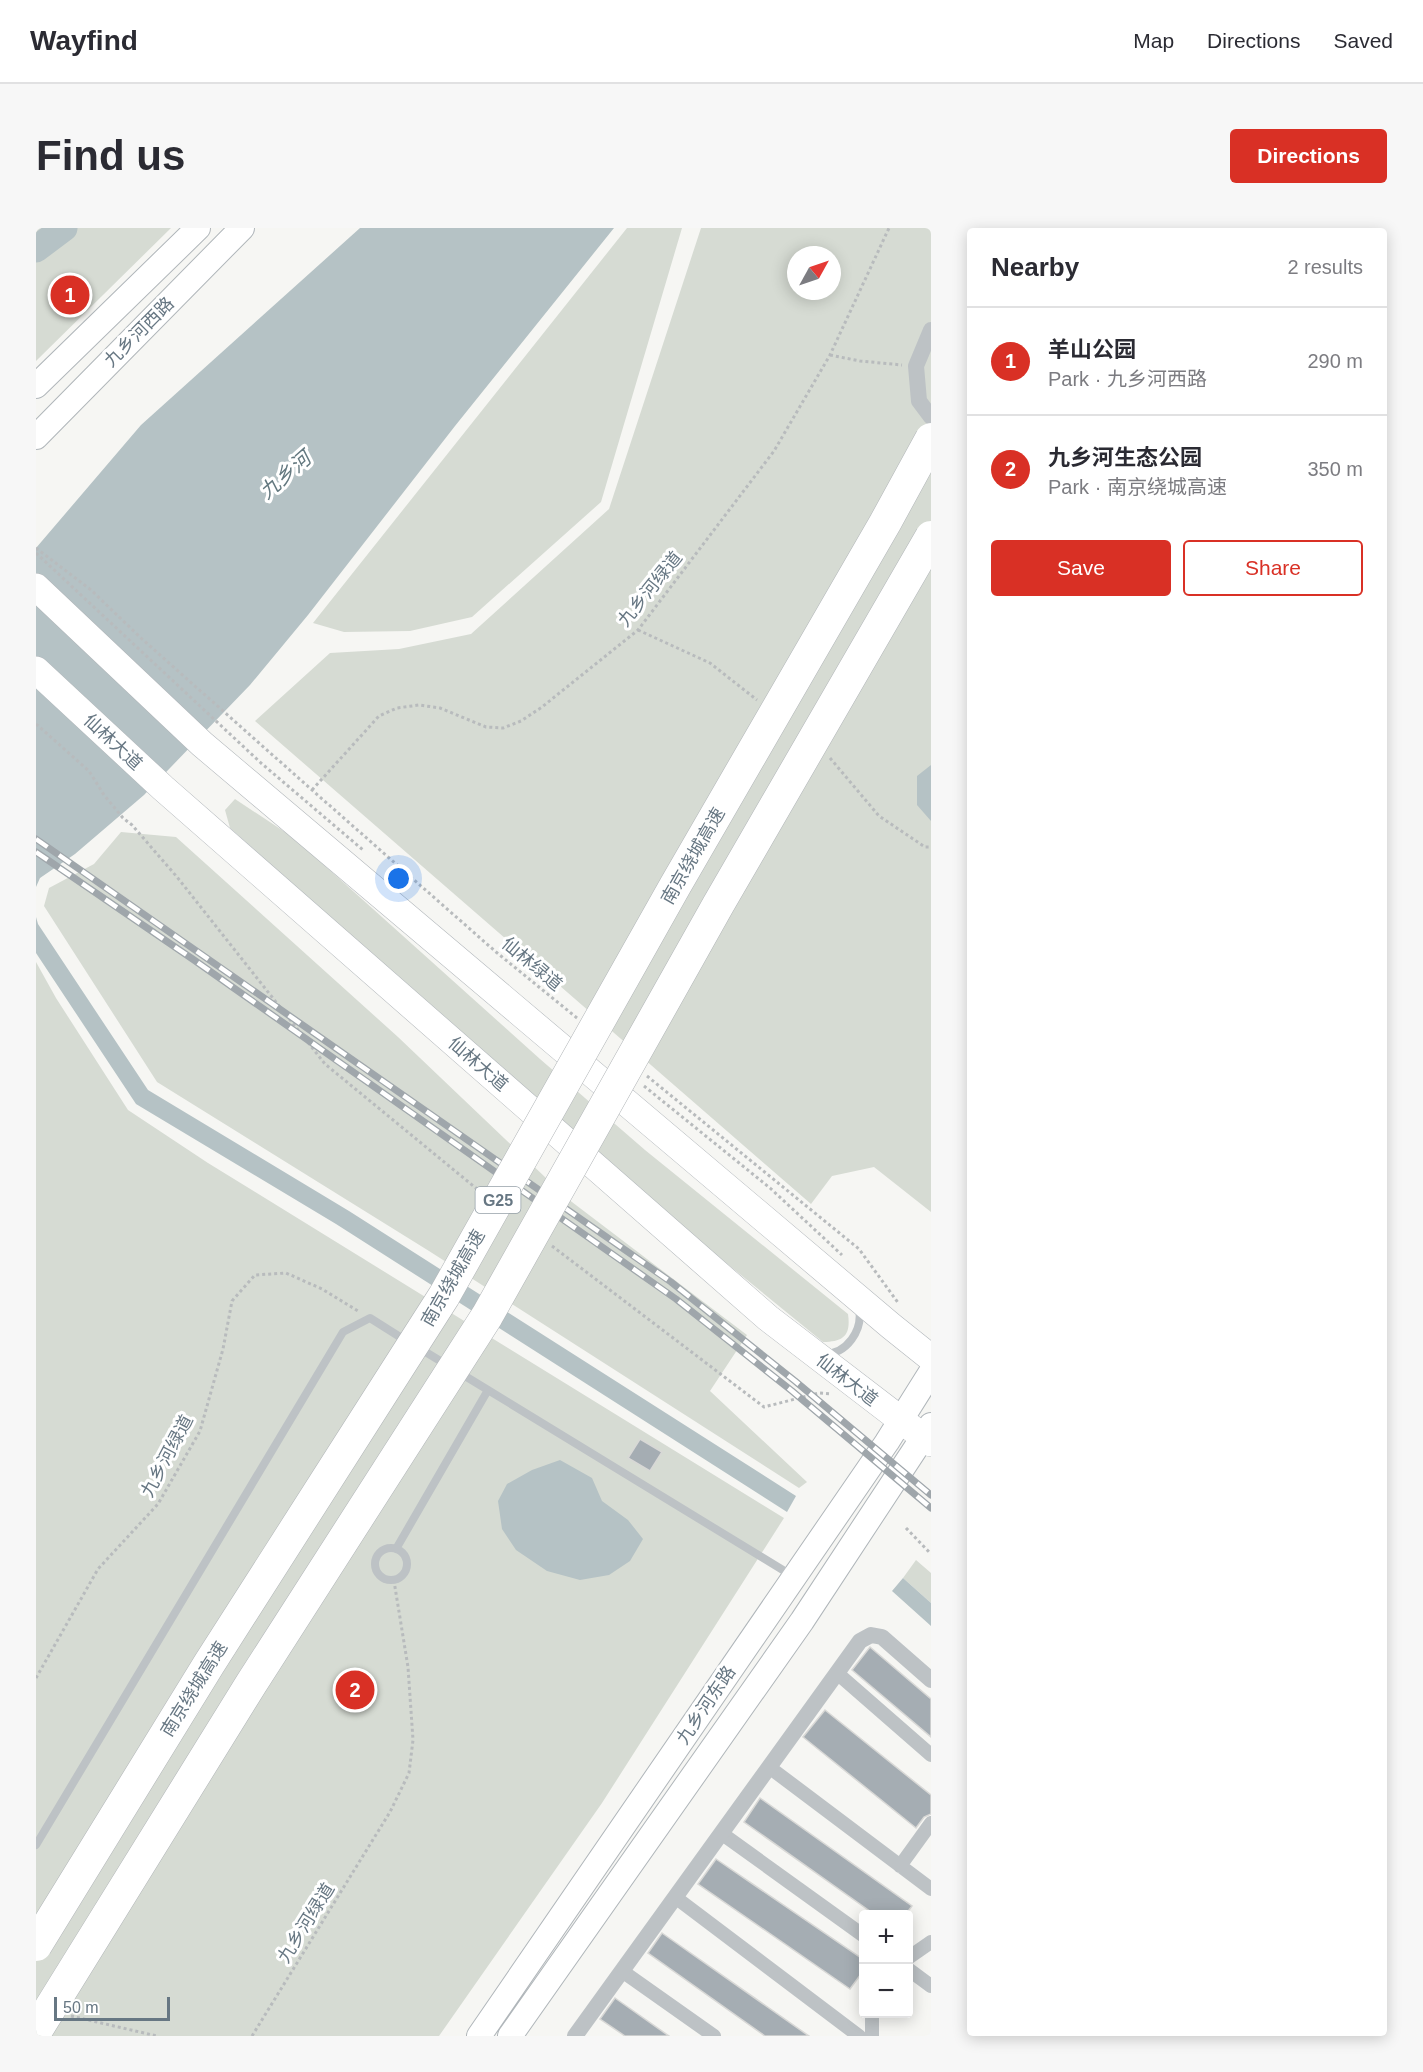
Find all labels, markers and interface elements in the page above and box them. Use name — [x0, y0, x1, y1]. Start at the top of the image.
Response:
text: Wayfind — [30, 25, 138, 56]
text: Map — [1133, 29, 1174, 52]
text: Directions — [1207, 29, 1300, 52]
text: Saved — [1333, 29, 1393, 52]
button: Directions — [1230, 129, 1387, 183]
text: Find us — [36, 132, 185, 179]
north arrow — [787, 246, 841, 300]
text: Nearby — [991, 252, 1079, 282]
text: 2 results — [1287, 256, 1363, 278]
pin: 1 — [51, 272, 90, 318]
street label: 九乡河西路 — [100, 293, 178, 371]
text: 羊山公园 — [1048, 337, 1136, 362]
text: 1 — [1005, 350, 1016, 372]
text: 290 m — [1307, 350, 1363, 372]
text: Park · 九乡河西路 — [1048, 368, 1207, 390]
water label: 九乡河 — [255, 444, 318, 503]
text: 九乡河生态公园 — [1048, 445, 1202, 470]
text: 2 — [1005, 458, 1016, 480]
text: 350 m — [1307, 458, 1363, 480]
text: Park · 南京绕城高速 — [1048, 476, 1227, 498]
button: Save — [991, 540, 1171, 596]
button: Share — [1183, 540, 1363, 596]
street label: 九乡河绿道 — [614, 548, 686, 630]
street label: 仙林大道 — [80, 710, 146, 774]
street label: 南京绕城高速 — [657, 804, 729, 908]
your location — [384, 864, 413, 893]
street label: 仙林绿道 — [498, 933, 566, 995]
street label: 仙林大道 — [444, 1033, 512, 1095]
road number: G25 — [476, 1187, 520, 1213]
street label: 南京绕城高速 — [417, 1226, 489, 1330]
street label: 仙林大道 — [812, 1350, 882, 1410]
street label: 九乡河绿道 — [137, 1412, 197, 1500]
street label: 南京绕城高速 — [157, 1638, 231, 1740]
street label: 九乡河东路 — [673, 1662, 739, 1748]
pin: 2 — [336, 1668, 374, 1712]
street label: 九乡河绿道 — [274, 1880, 338, 1966]
map controls — [859, 1910, 913, 2018]
button: + — [859, 1910, 913, 1964]
button: − — [859, 1964, 913, 2018]
scale bar — [54, 1994, 170, 2022]
text: 50 m — [63, 1999, 99, 2016]

